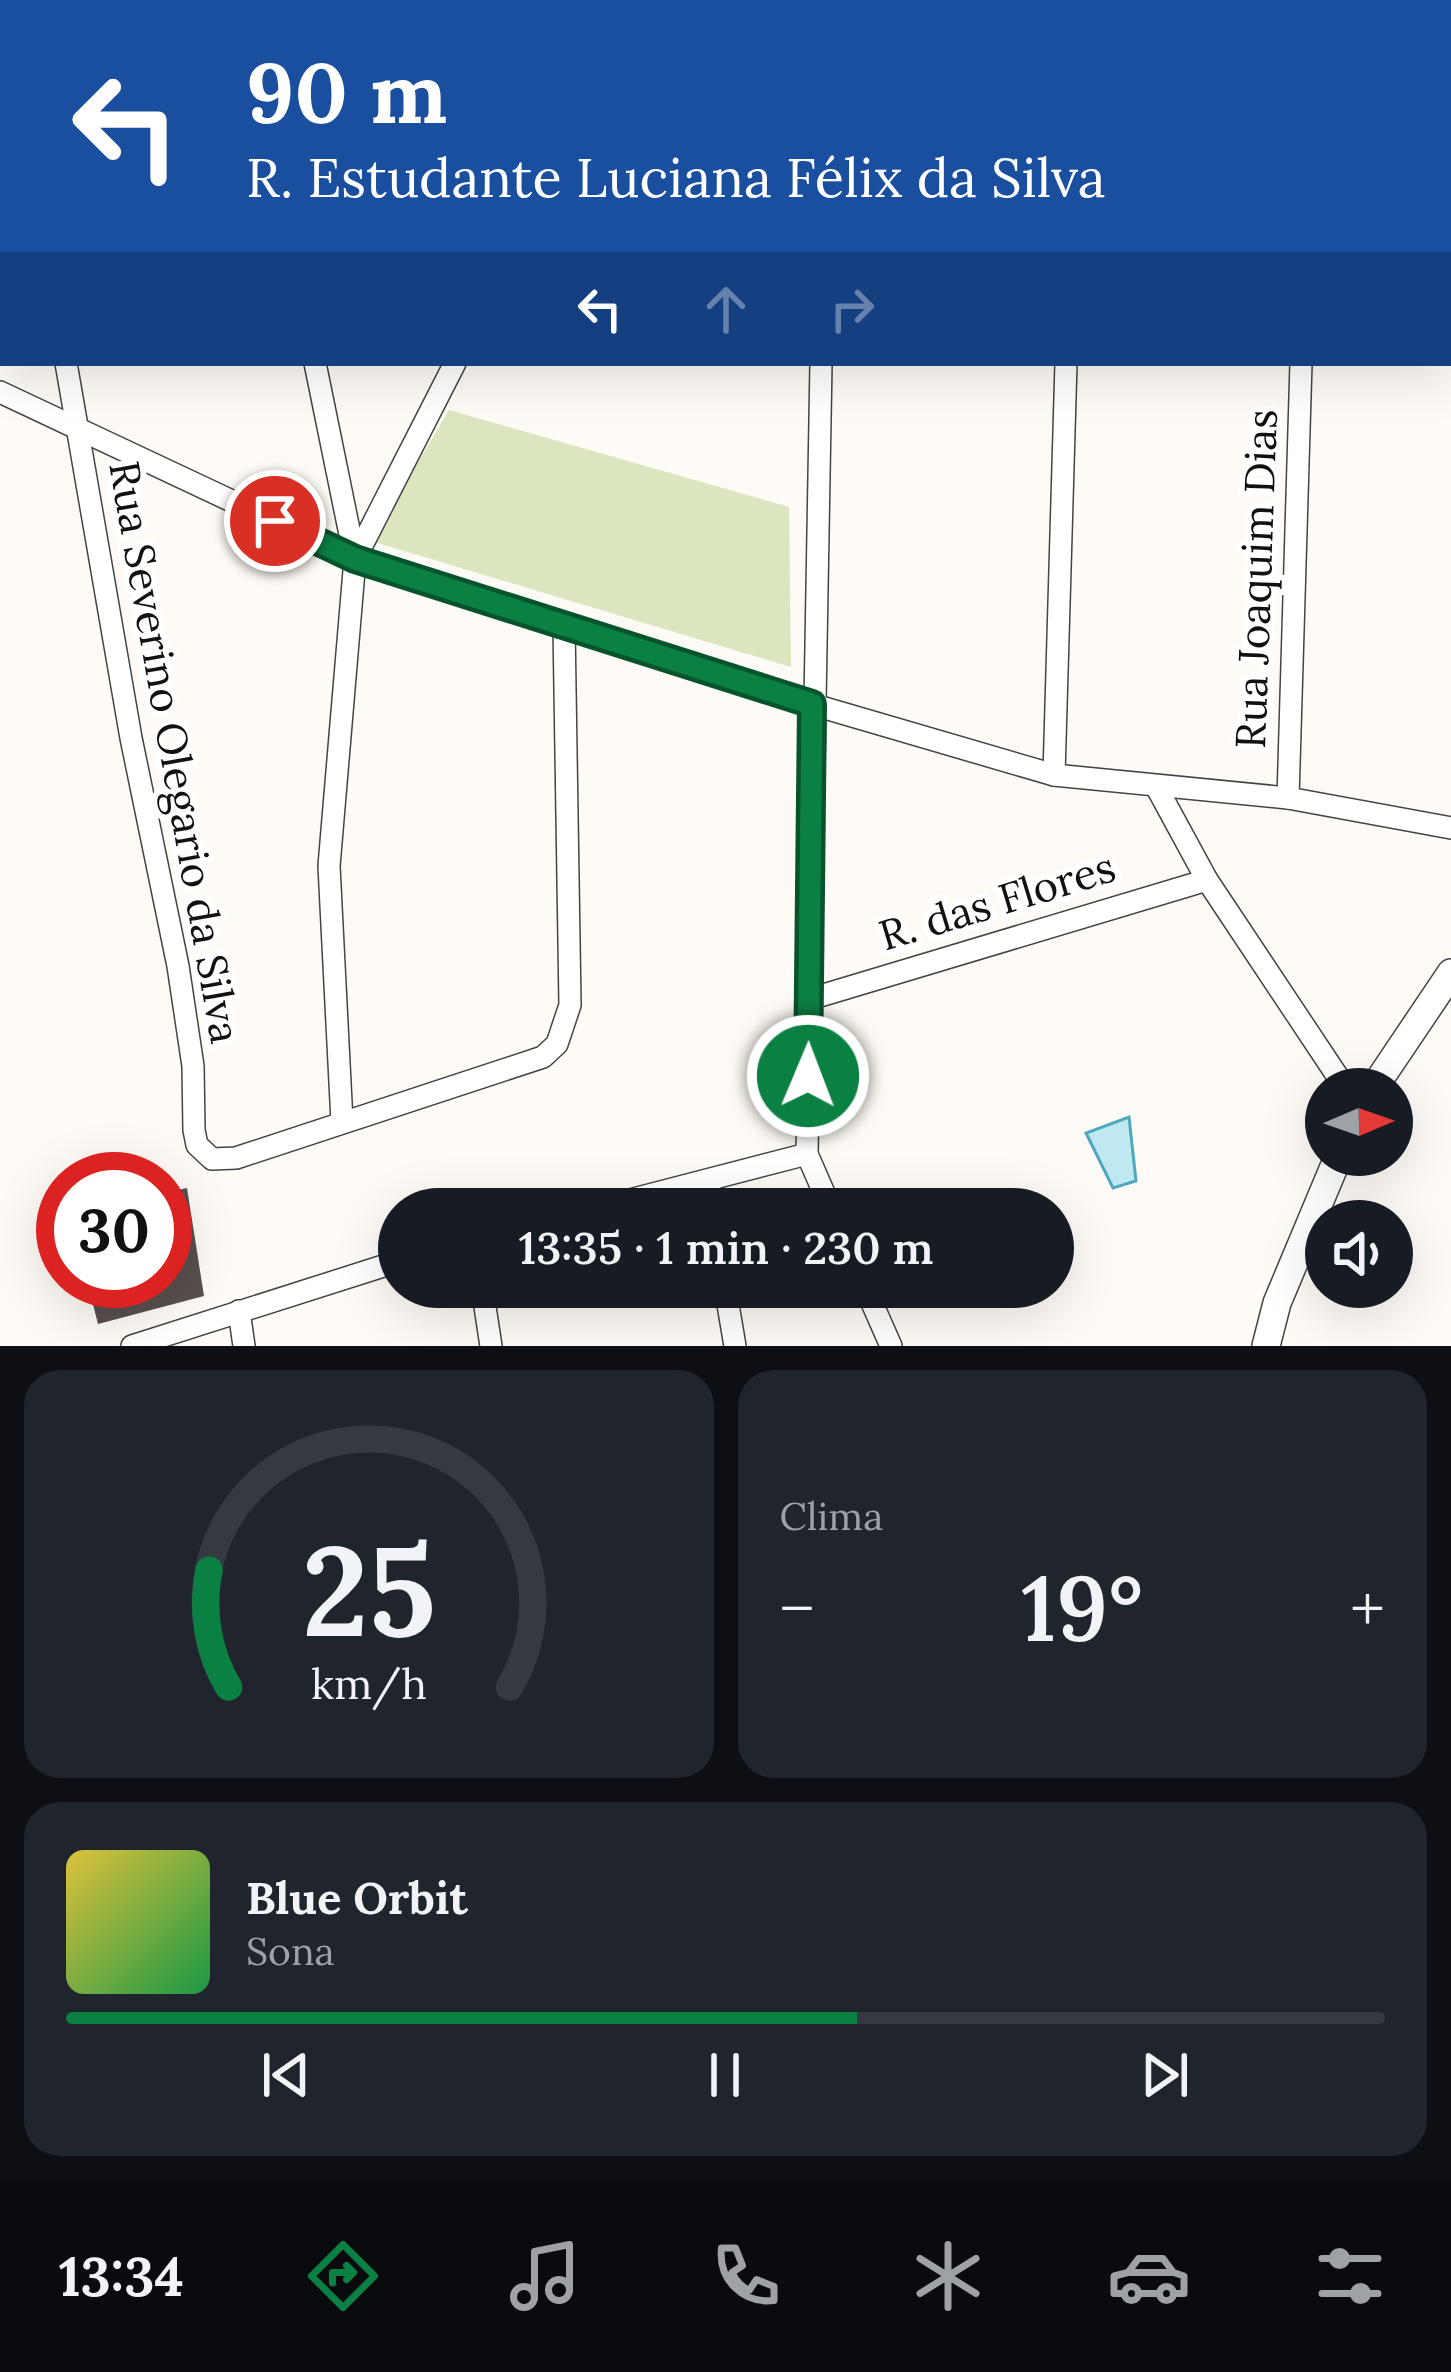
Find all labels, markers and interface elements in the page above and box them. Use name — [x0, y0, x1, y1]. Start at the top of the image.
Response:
text: 90 m — [246, 38, 447, 146]
icon: left — [48, 48, 204, 204]
text: R. Estudante Luciana Félix da Silva — [246, 143, 1106, 212]
icon: left — [567, 276, 633, 342]
icon: ahead — [693, 276, 759, 342]
icon: right — [819, 276, 885, 342]
street label: Rua Joaquim Dias — [1223, 408, 1289, 750]
street label: Rua Severino Olegario da Silva — [97, 457, 253, 1047]
pin — [224, 470, 326, 572]
icon: arrive — [242, 488, 308, 554]
street label: R. das Flores — [872, 839, 1122, 963]
position arrow — [745, 1013, 871, 1139]
north arrow — [1305, 1068, 1413, 1176]
map controls — [1305, 1068, 1413, 1308]
speed limit sign: 30 — [36, 1152, 192, 1308]
button: sound — [1305, 1200, 1413, 1308]
text: 13:35 · 1 min · 230 m — [519, 1219, 933, 1276]
text: Clima — [780, 1491, 883, 1541]
text: 25 — [302, 1510, 436, 1670]
text: 19° — [1021, 1550, 1143, 1666]
text: − — [780, 1566, 814, 1650]
text: + — [1350, 1566, 1385, 1650]
text: km/h — [311, 1656, 427, 1711]
text: Blue Orbit — [246, 1869, 468, 1926]
text: Sona — [246, 1926, 335, 1976]
icon: previous — [253, 2042, 319, 2108]
icon: pause — [692, 2042, 758, 2108]
icon: next — [1132, 2042, 1198, 2108]
icon: directions — [301, 2234, 385, 2318]
icon: music — [503, 2234, 587, 2318]
icon: phone — [704, 2234, 788, 2318]
icon: climate — [906, 2234, 990, 2318]
icon: car — [1107, 2234, 1191, 2318]
icon: filters — [1308, 2234, 1392, 2318]
text: 13:34 — [59, 2242, 184, 2311]

